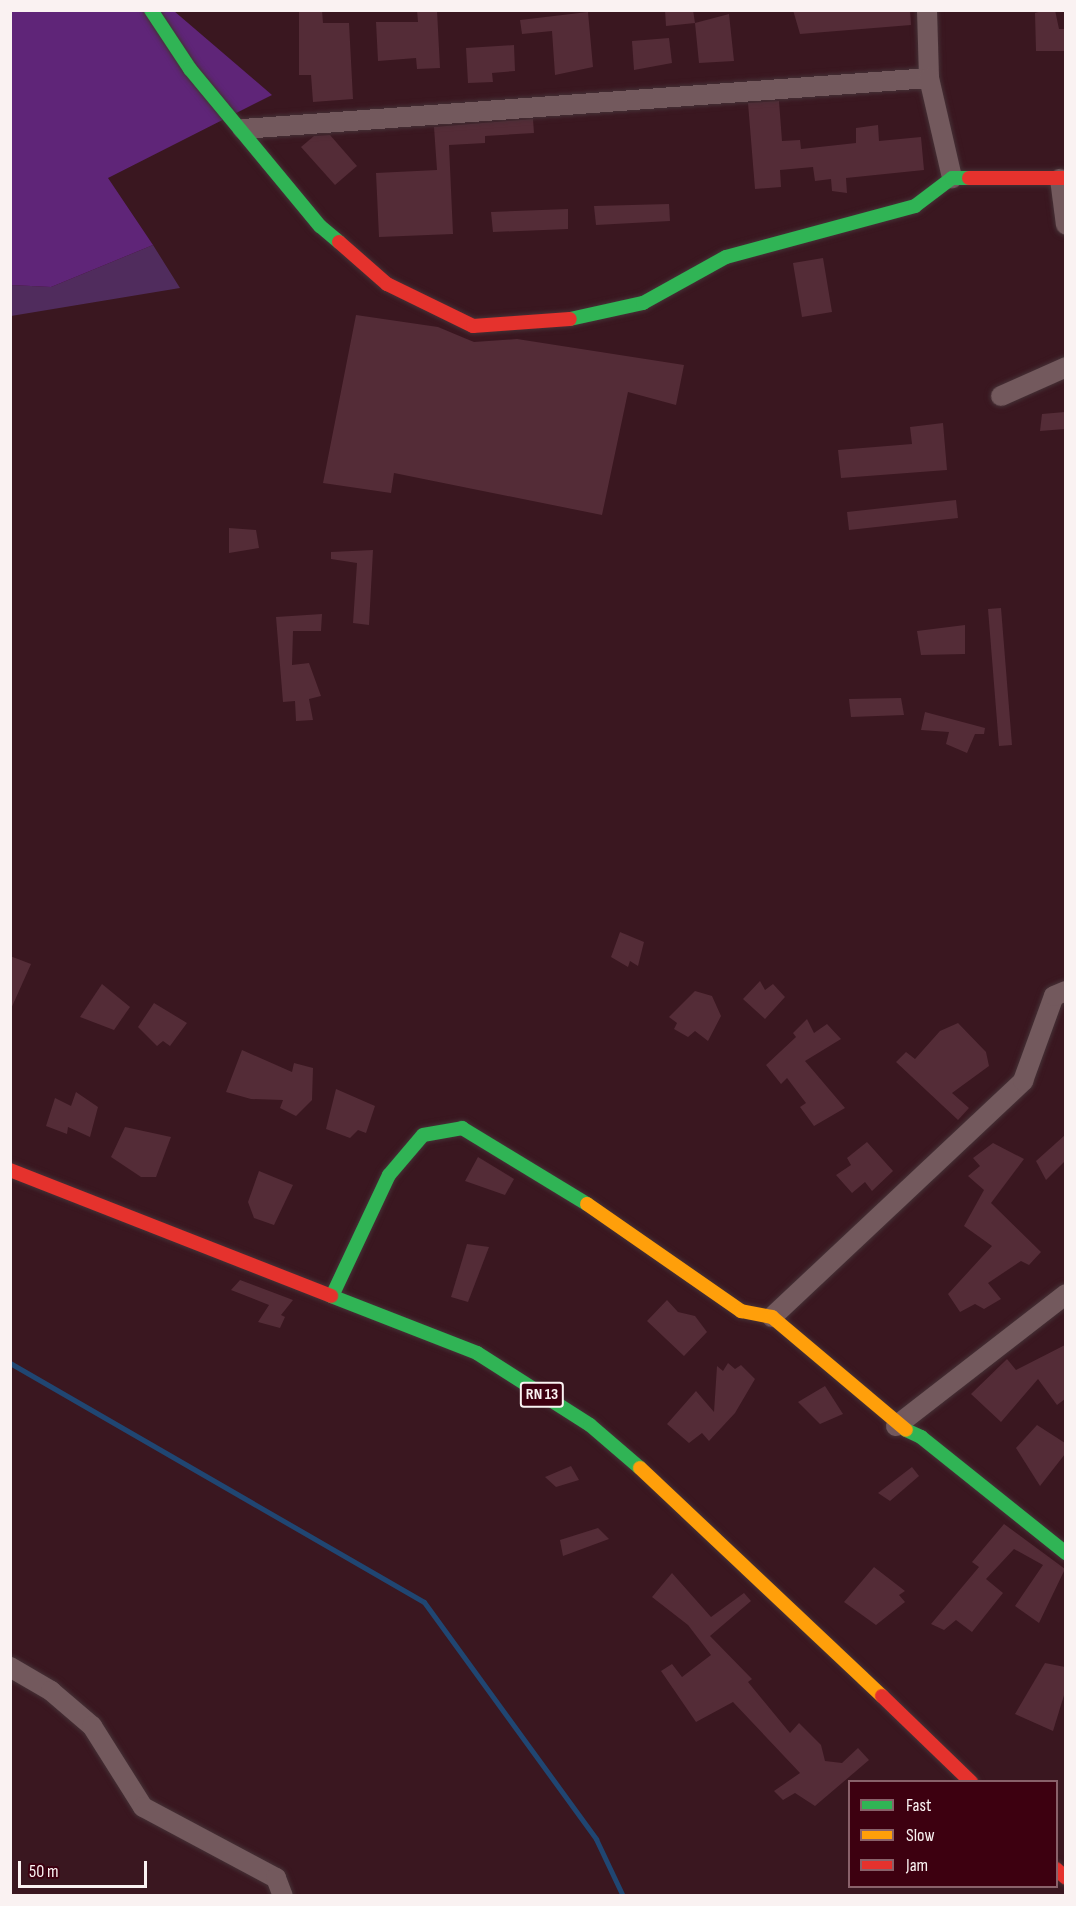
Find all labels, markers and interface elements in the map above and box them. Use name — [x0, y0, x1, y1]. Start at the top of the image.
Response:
road number: RN 13 — [520, 1382, 564, 1408]
legend — [848, 1780, 1058, 1888]
text: Fast — [906, 1795, 931, 1816]
text: Slow — [906, 1825, 935, 1846]
scale bar — [21, 1849, 150, 1887]
text: Jam — [906, 1855, 928, 1876]
text: 50 m — [29, 1861, 59, 1882]

